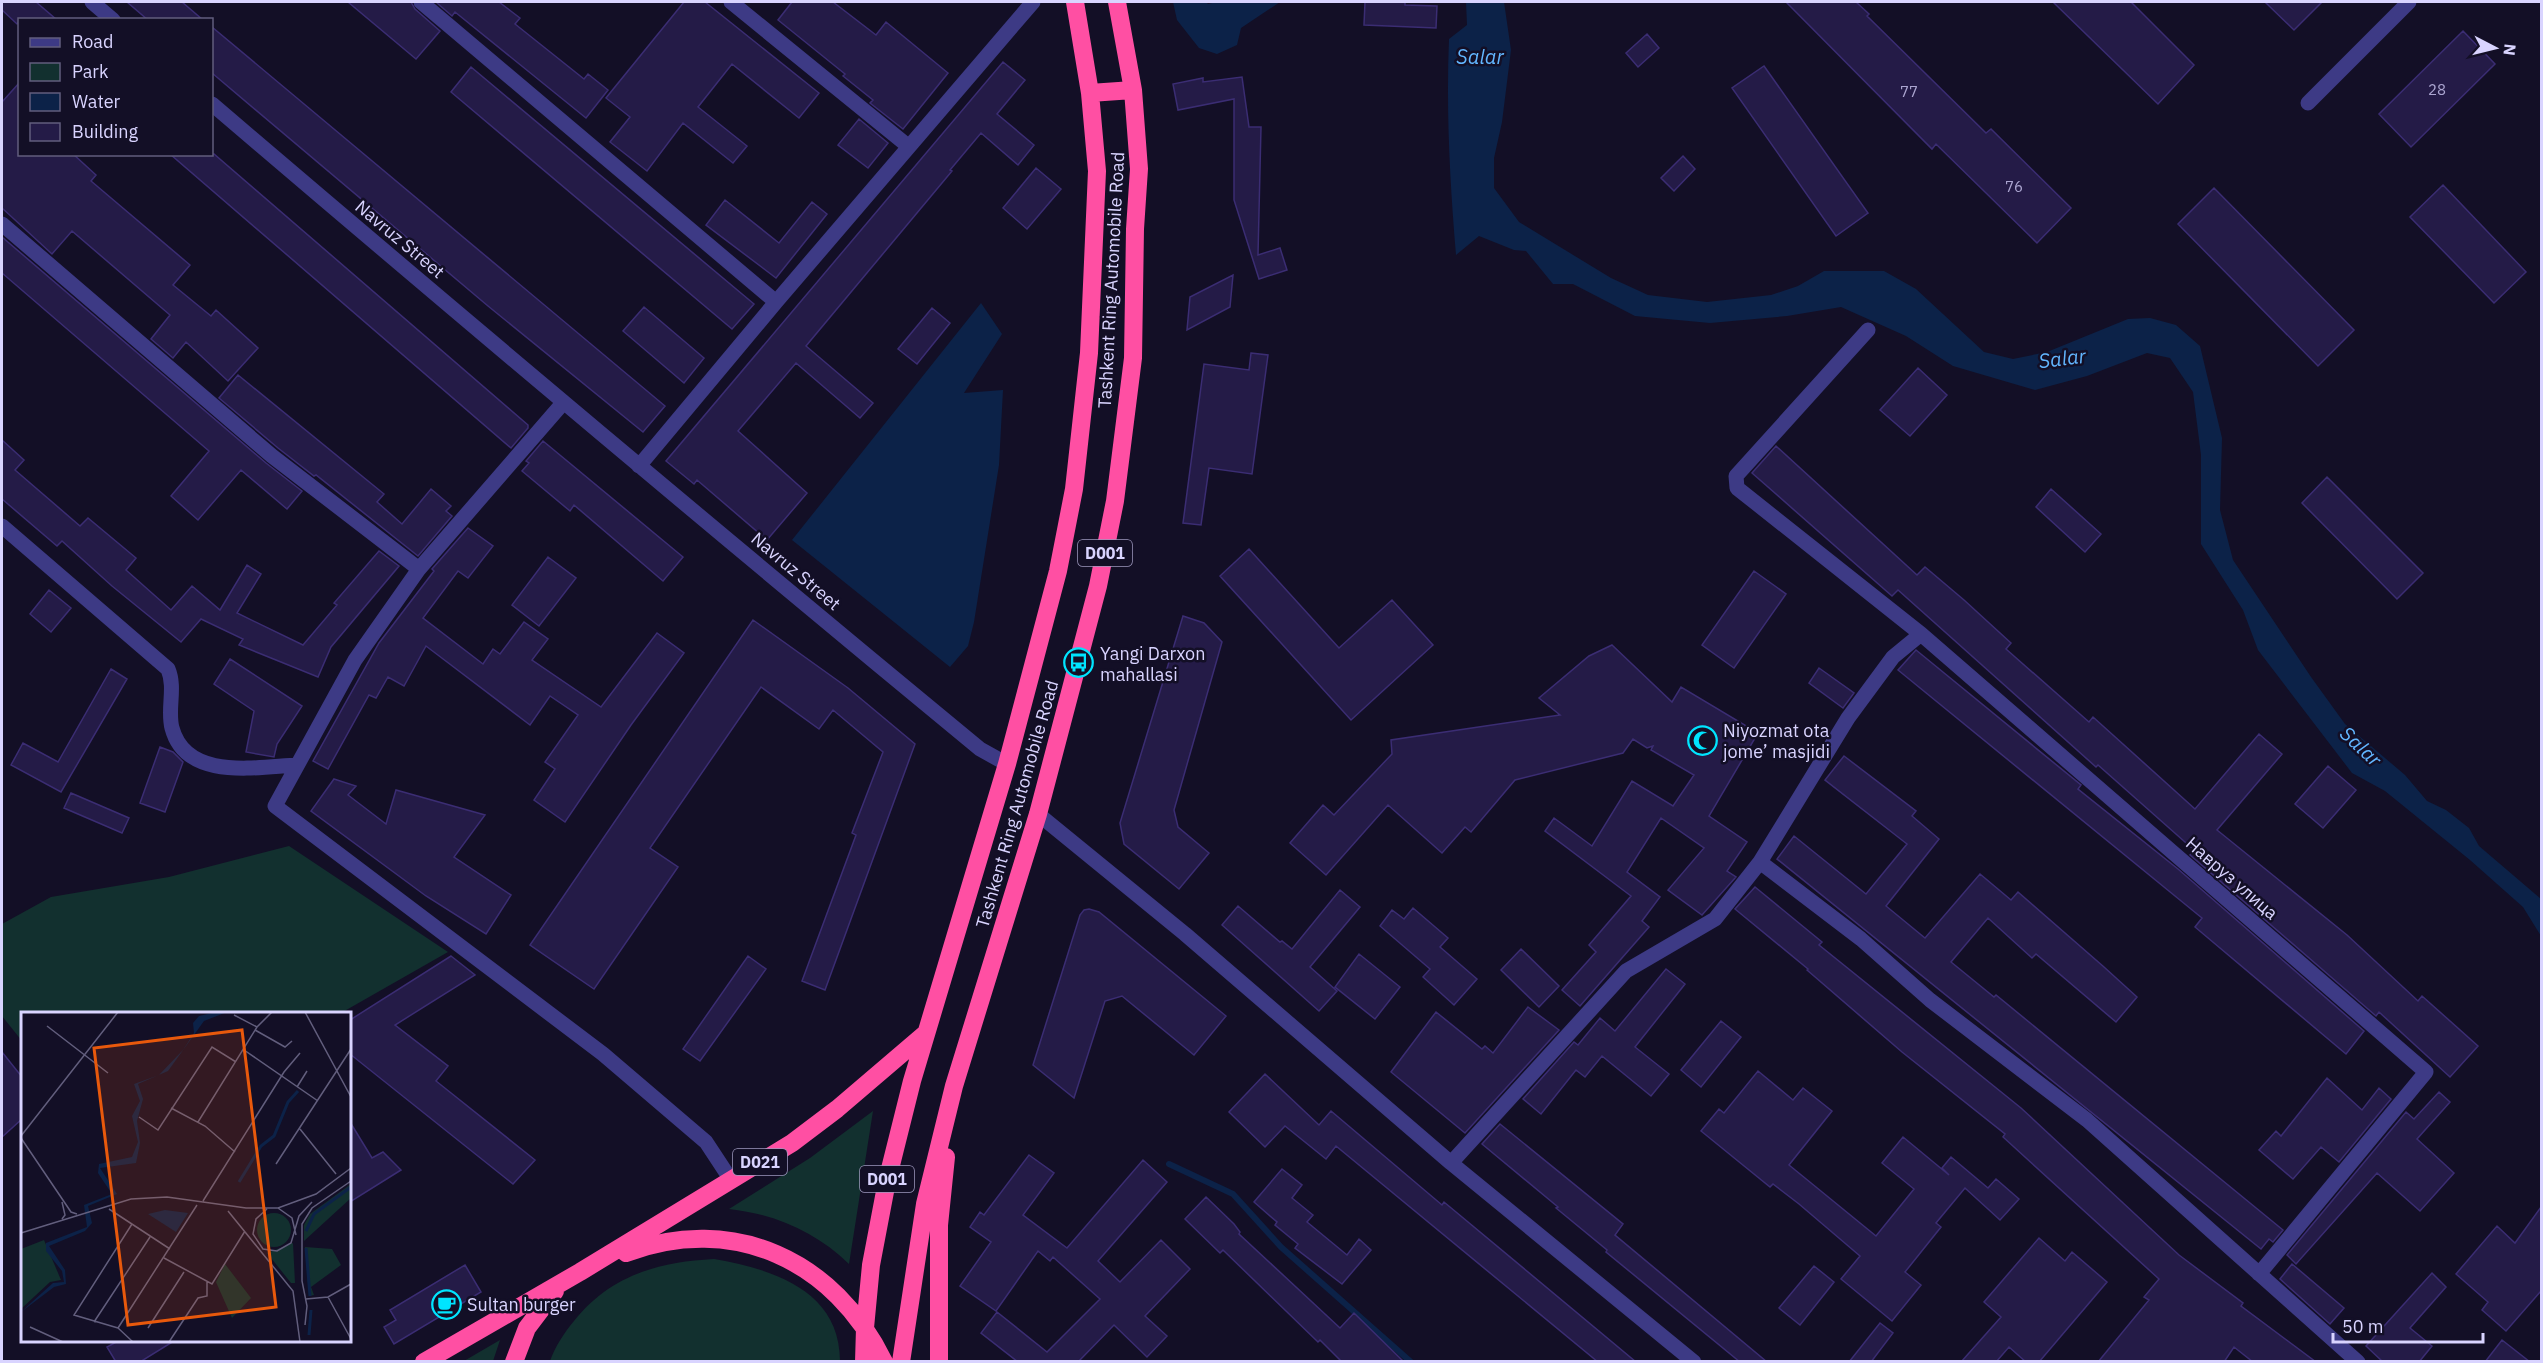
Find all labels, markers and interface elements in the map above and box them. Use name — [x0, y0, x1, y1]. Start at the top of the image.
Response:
legend — [18, 18, 213, 156]
north arrow — [2465, 18, 2525, 78]
text: Road — [72, 30, 113, 53]
water label: Salar — [1456, 43, 1504, 70]
text: N — [2499, 43, 2521, 57]
text: Park — [72, 60, 109, 83]
house number: 28 — [2428, 80, 2446, 99]
house number: 77 — [1900, 82, 1918, 101]
text: Water — [72, 90, 121, 113]
text: Building — [72, 120, 139, 143]
street label: Tashkent Ring Automobile Road — [1093, 151, 1129, 409]
house number: 76 — [2005, 177, 2023, 196]
street label: Navruz Street — [351, 195, 449, 283]
water label: Salar — [2037, 342, 2088, 374]
street label: Navruz Street — [747, 527, 845, 615]
road number: D001 — [1078, 540, 1132, 566]
place label: Yangi Darxon mahallasi — [1100, 642, 1205, 686]
bus stop icon: Yangi Darxon mahallasi — [1063, 647, 1095, 679]
street label: Tashkent Ring Automobile Road — [971, 677, 1063, 931]
place label: Niyozmat ota jome’ masjidi — [1723, 719, 1830, 763]
water label: Salar — [2334, 720, 2388, 773]
mosque icon: Niyozmat ota jome’ masjidi — [1686, 724, 1718, 756]
street label: Навруз улица — [2181, 832, 2283, 925]
inset map — [21, 1012, 351, 1342]
road number: D021 — [733, 1149, 787, 1175]
road number: D001 — [860, 1166, 914, 1192]
cafe icon: Sultan burger — [430, 1288, 462, 1320]
place label: Sultan burger — [467, 1293, 576, 1316]
scale bar — [2333, 1306, 2483, 1344]
text: 50 m — [2342, 1315, 2384, 1338]

